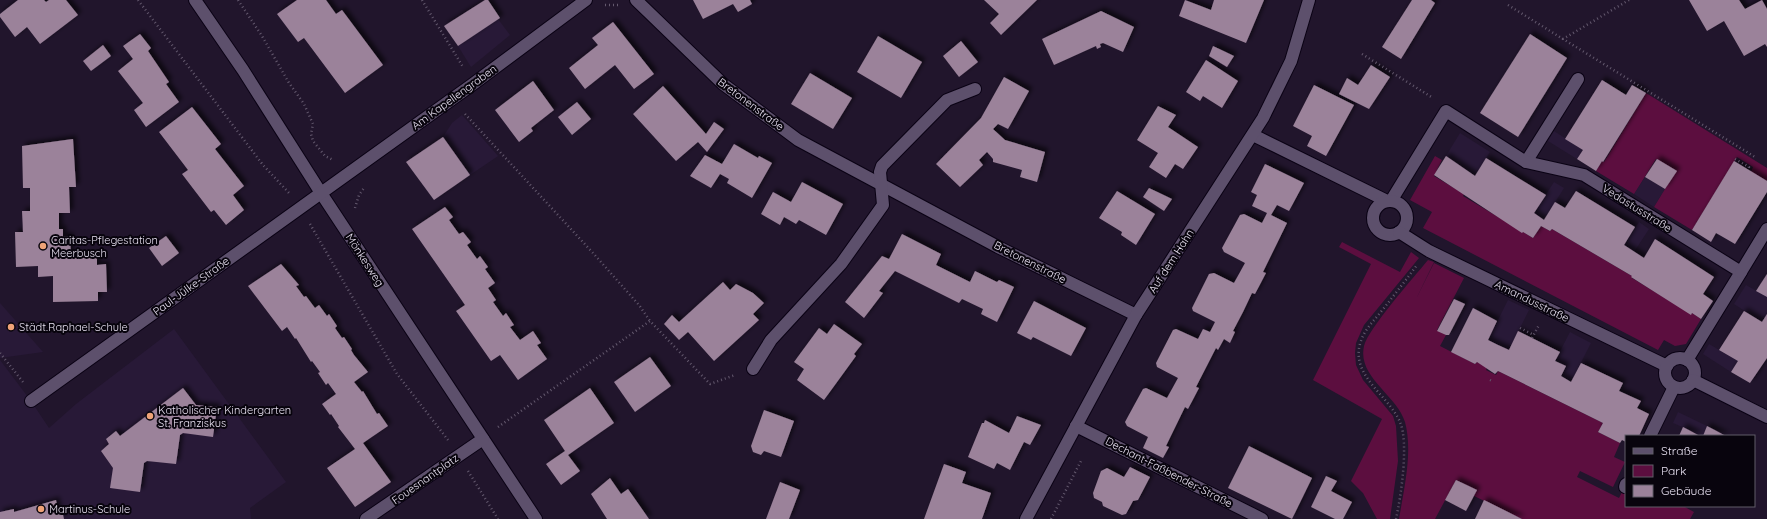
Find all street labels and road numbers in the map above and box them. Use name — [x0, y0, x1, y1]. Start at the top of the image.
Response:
street label: Am Kapellengraben — [409, 61, 499, 133]
street label: Bretonenstraße — [715, 75, 787, 133]
street label: Vedastusstraße — [1600, 181, 1674, 235]
street label: Auf dem Hahn — [1145, 226, 1197, 296]
street label: Mönkesweg — [343, 231, 387, 289]
street label: Bretonenstraße — [992, 238, 1068, 286]
street label: Paul-Jülke-Straße — [150, 254, 232, 318]
street label: Amandusstraße — [1493, 277, 1571, 325]
street label: Dechant-Faßbender-Straße — [1103, 434, 1235, 510]
street label: Fouesnantplatz — [389, 451, 461, 507]

